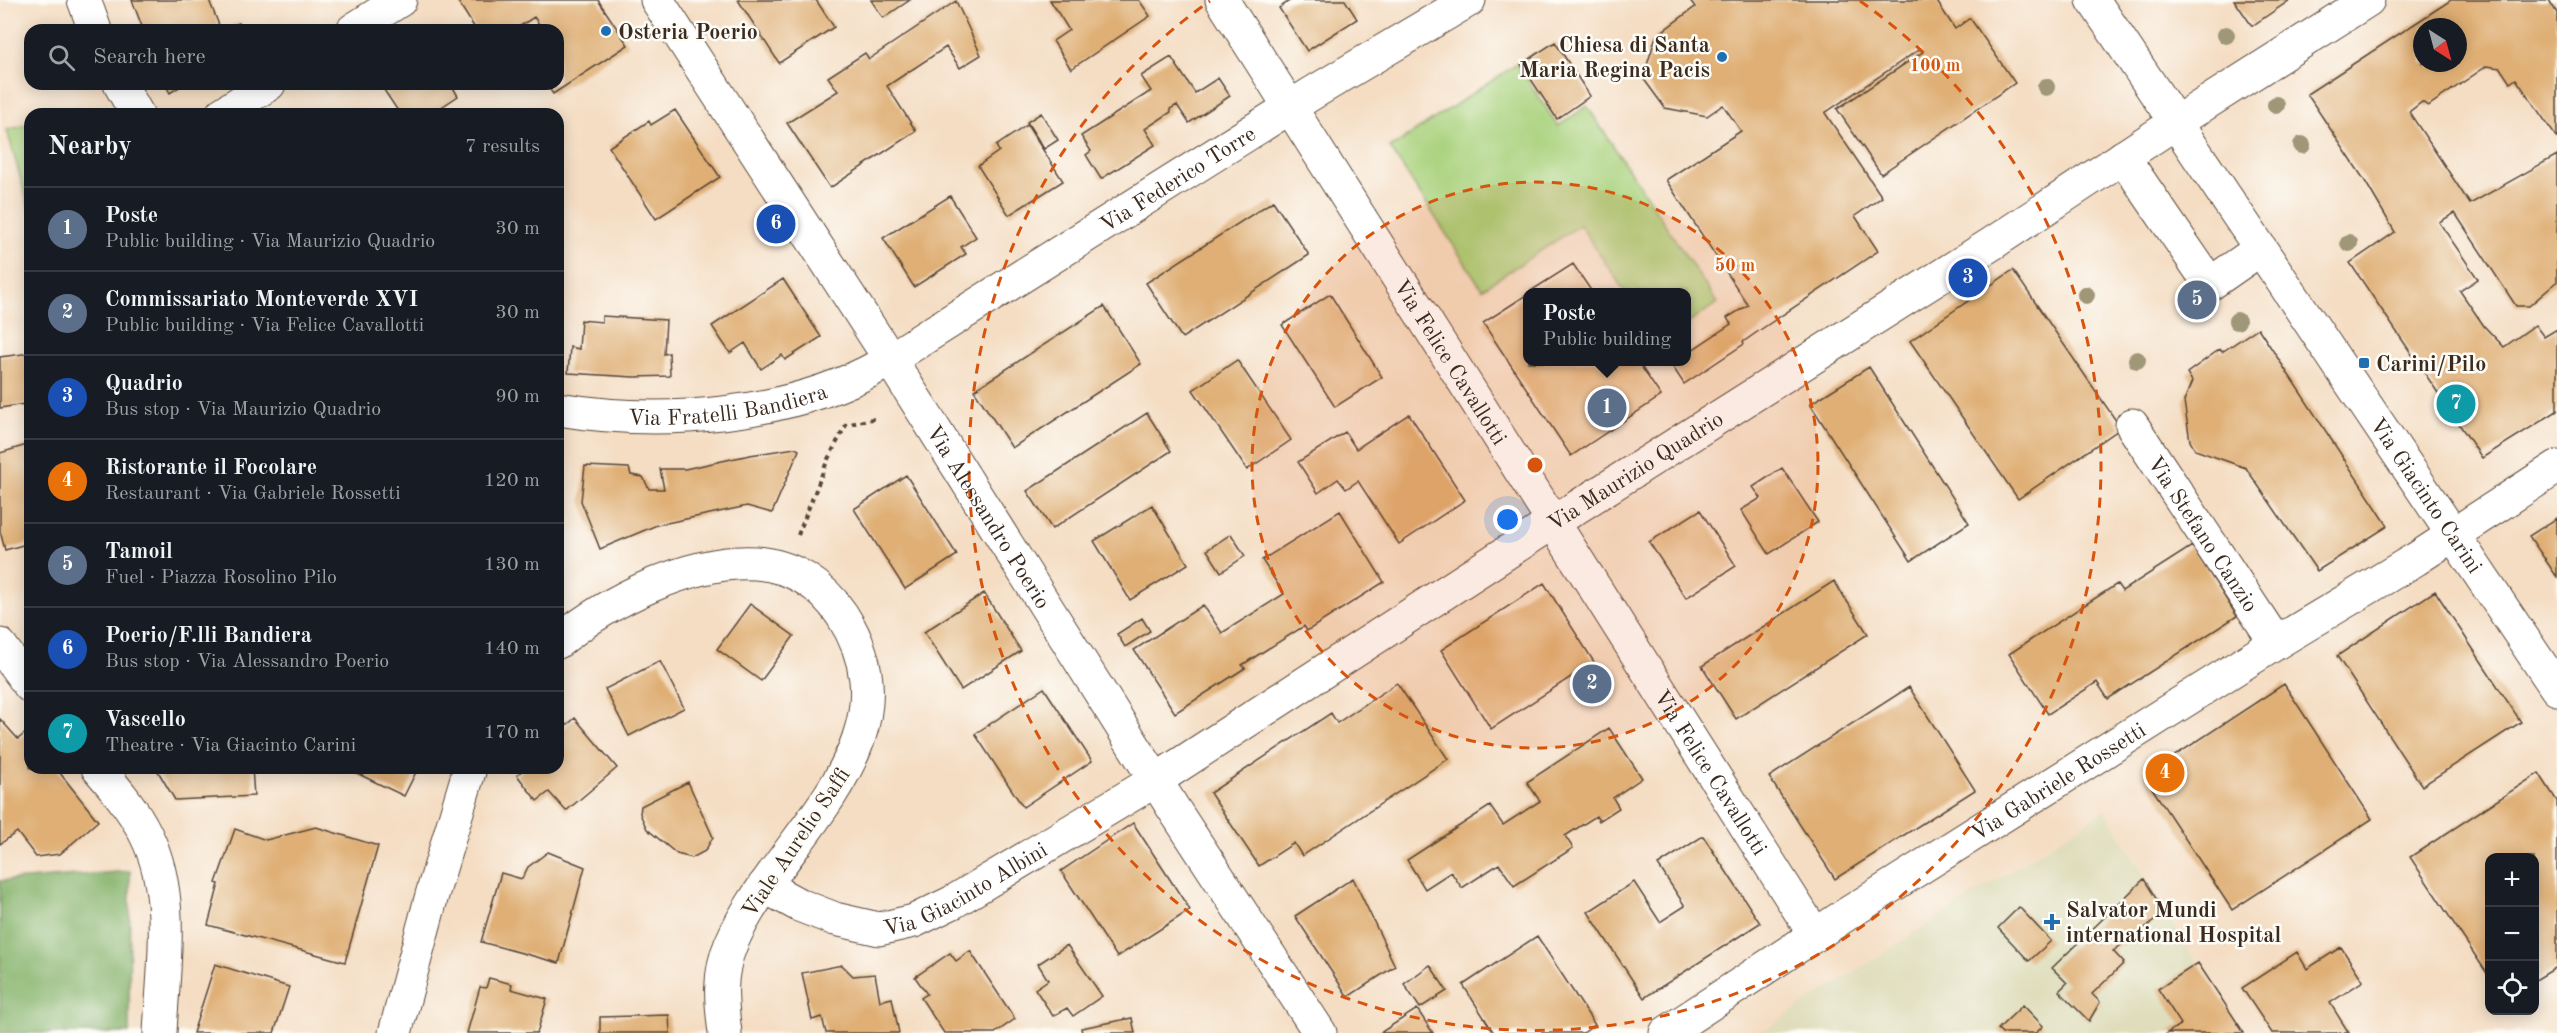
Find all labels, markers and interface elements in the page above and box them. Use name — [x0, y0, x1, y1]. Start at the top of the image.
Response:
north arrow — [2413, 18, 2467, 72]
place label: Osteria Poerio — [618, 22, 758, 44]
search box — [24, 24, 564, 90]
marker: Osteria Poerio — [599, 24, 613, 38]
place label: Chiesa di Santa Maria Regina Pacis — [1519, 35, 1710, 82]
icon: search — [45, 41, 78, 74]
text: Search here — [93, 46, 206, 68]
marker: Chiesa di Santa Maria Regina Pacis — [1715, 50, 1729, 64]
text: 100 m — [1910, 57, 1960, 75]
street label: Via Federico Torre — [1097, 123, 1260, 237]
text: Nearby — [48, 134, 132, 160]
text: 7 results — [465, 137, 540, 157]
pin: 6 — [756, 202, 796, 246]
text: Poste — [105, 205, 158, 227]
text: 1 — [62, 219, 73, 239]
text: 30 m — [495, 219, 540, 239]
text: Public building · Via Maurizio Quadrio — [105, 232, 435, 252]
pin: 3 — [1948, 256, 1988, 300]
text: 50 m — [1715, 257, 1755, 275]
street label: Via Felice Cavallotti — [1389, 276, 1510, 449]
pin: 5 — [2178, 278, 2216, 322]
popup — [1523, 288, 1691, 366]
text: Commissariato Monteverde XVI — [105, 289, 418, 311]
text: 2 — [62, 303, 73, 323]
text: 30 m — [495, 303, 540, 323]
text: Poste — [1543, 303, 1596, 325]
text: Public building · Via Felice Cavallotti — [105, 316, 424, 336]
text: Public building — [1543, 330, 1671, 350]
place label: Carini/Pilo — [2376, 354, 2486, 376]
marker: Carini/Pilo — [2357, 356, 2371, 370]
text: Quadrio — [105, 373, 183, 395]
street label: Via Fratelli Bandiera — [628, 381, 831, 430]
pin: 7 — [2436, 382, 2476, 426]
pin: 1 — [1588, 386, 1626, 430]
text: 3 — [62, 387, 73, 407]
text: 90 m — [495, 387, 540, 407]
text: Bus stop · Via Maurizio Quadrio — [105, 400, 381, 420]
street label: Via Maurizio Quadrio — [1544, 408, 1728, 536]
street label: Via Giacinto Carini — [2365, 414, 2485, 578]
street label: Via Alessandro Poerio — [922, 422, 1053, 613]
street label: Via Stefano Canzio — [2143, 453, 2261, 616]
centre of rings — [1525, 455, 1545, 475]
text: Ristorante il Focolare — [105, 457, 317, 479]
text: 4 — [62, 471, 73, 491]
text: 120 m — [484, 471, 540, 491]
text: Restaurant · Via Gabriele Rossetti — [105, 484, 401, 504]
your location — [1493, 505, 1522, 534]
text: Tamoil — [105, 541, 173, 563]
text: 5 — [62, 555, 73, 575]
text: 130 m — [484, 555, 540, 575]
text: Fuel · Piazza Rosolino Pilo — [105, 568, 337, 588]
text: Poerio/F.lli Bandiera — [105, 625, 312, 647]
text: 6 — [62, 639, 73, 659]
text: 140 m — [484, 639, 540, 659]
text: Bus stop · Via Alessandro Poerio — [105, 652, 389, 672]
pin: 2 — [1572, 662, 1612, 706]
street label: Via Felice Cavallotti — [1649, 686, 1770, 860]
text: Vascello — [105, 709, 186, 731]
street label: Via Gabriele Rossetti — [1968, 719, 2150, 846]
text: 7 — [62, 723, 73, 743]
text: 170 m — [484, 723, 540, 743]
text: Theatre · Via Giacinto Carini — [105, 736, 356, 756]
pin: 4 — [2146, 750, 2184, 796]
street label: Viale Aurelio Saffi — [739, 764, 855, 922]
street label: Via Giacinto Albini — [881, 839, 1051, 941]
map controls — [2485, 853, 2539, 1015]
button: + — [2485, 853, 2539, 907]
place label: Salvator Mundi international Hospital — [2066, 900, 2281, 947]
button: − — [2485, 907, 2539, 961]
marker: Salvator Mundi international Hospital — [2043, 913, 2061, 931]
button: locate — [2485, 961, 2539, 1015]

